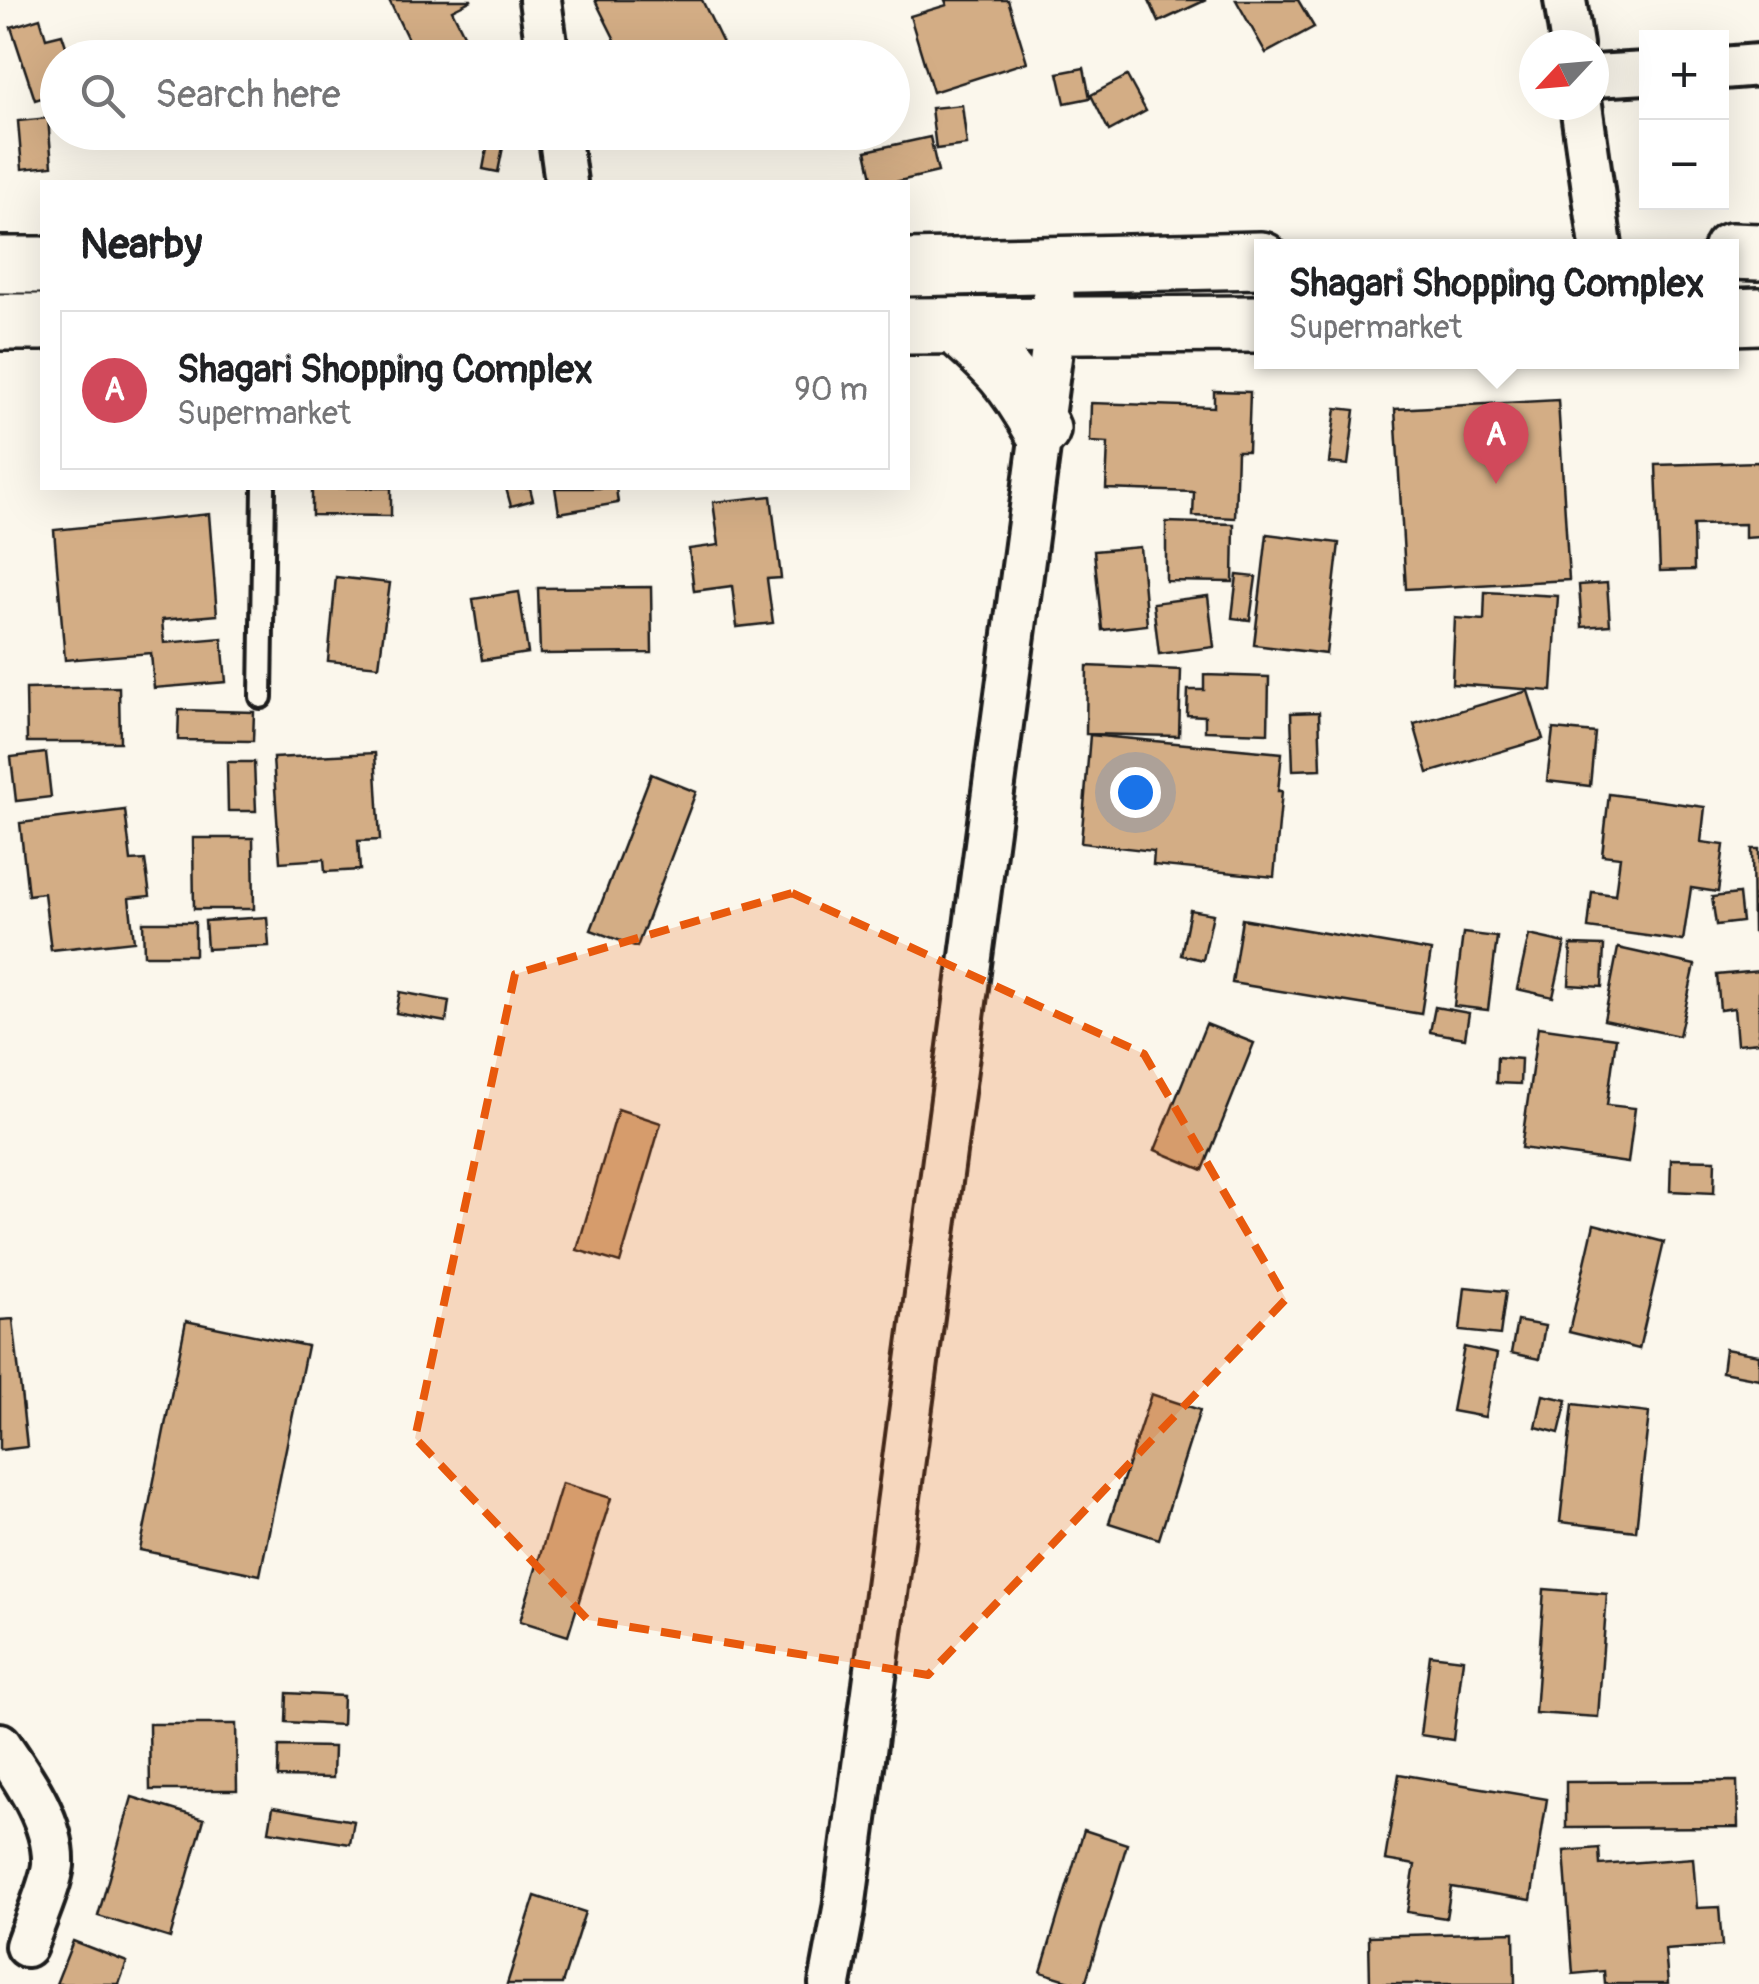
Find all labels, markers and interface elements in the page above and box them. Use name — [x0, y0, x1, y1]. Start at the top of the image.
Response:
north arrow — [1519, 30, 1609, 120]
map controls — [1639, 30, 1729, 210]
button: + — [1639, 30, 1729, 120]
search box — [40, 40, 910, 150]
icon: search — [75, 68, 130, 123]
text: Search here — [155, 71, 341, 119]
button: − — [1639, 120, 1729, 210]
text: Nearby — [80, 219, 202, 271]
popup — [1254, 239, 1739, 369]
text: Shagari Shopping Complex — [1288, 260, 1705, 308]
text: Supermarket — [1288, 308, 1462, 348]
text: Shagari Shopping Complex — [177, 346, 593, 394]
text: A — [104, 370, 125, 410]
text: 90 m — [794, 370, 868, 410]
text: Supermarket — [177, 394, 351, 434]
pin: A — [1464, 402, 1528, 484]
your location — [1110, 767, 1161, 818]

